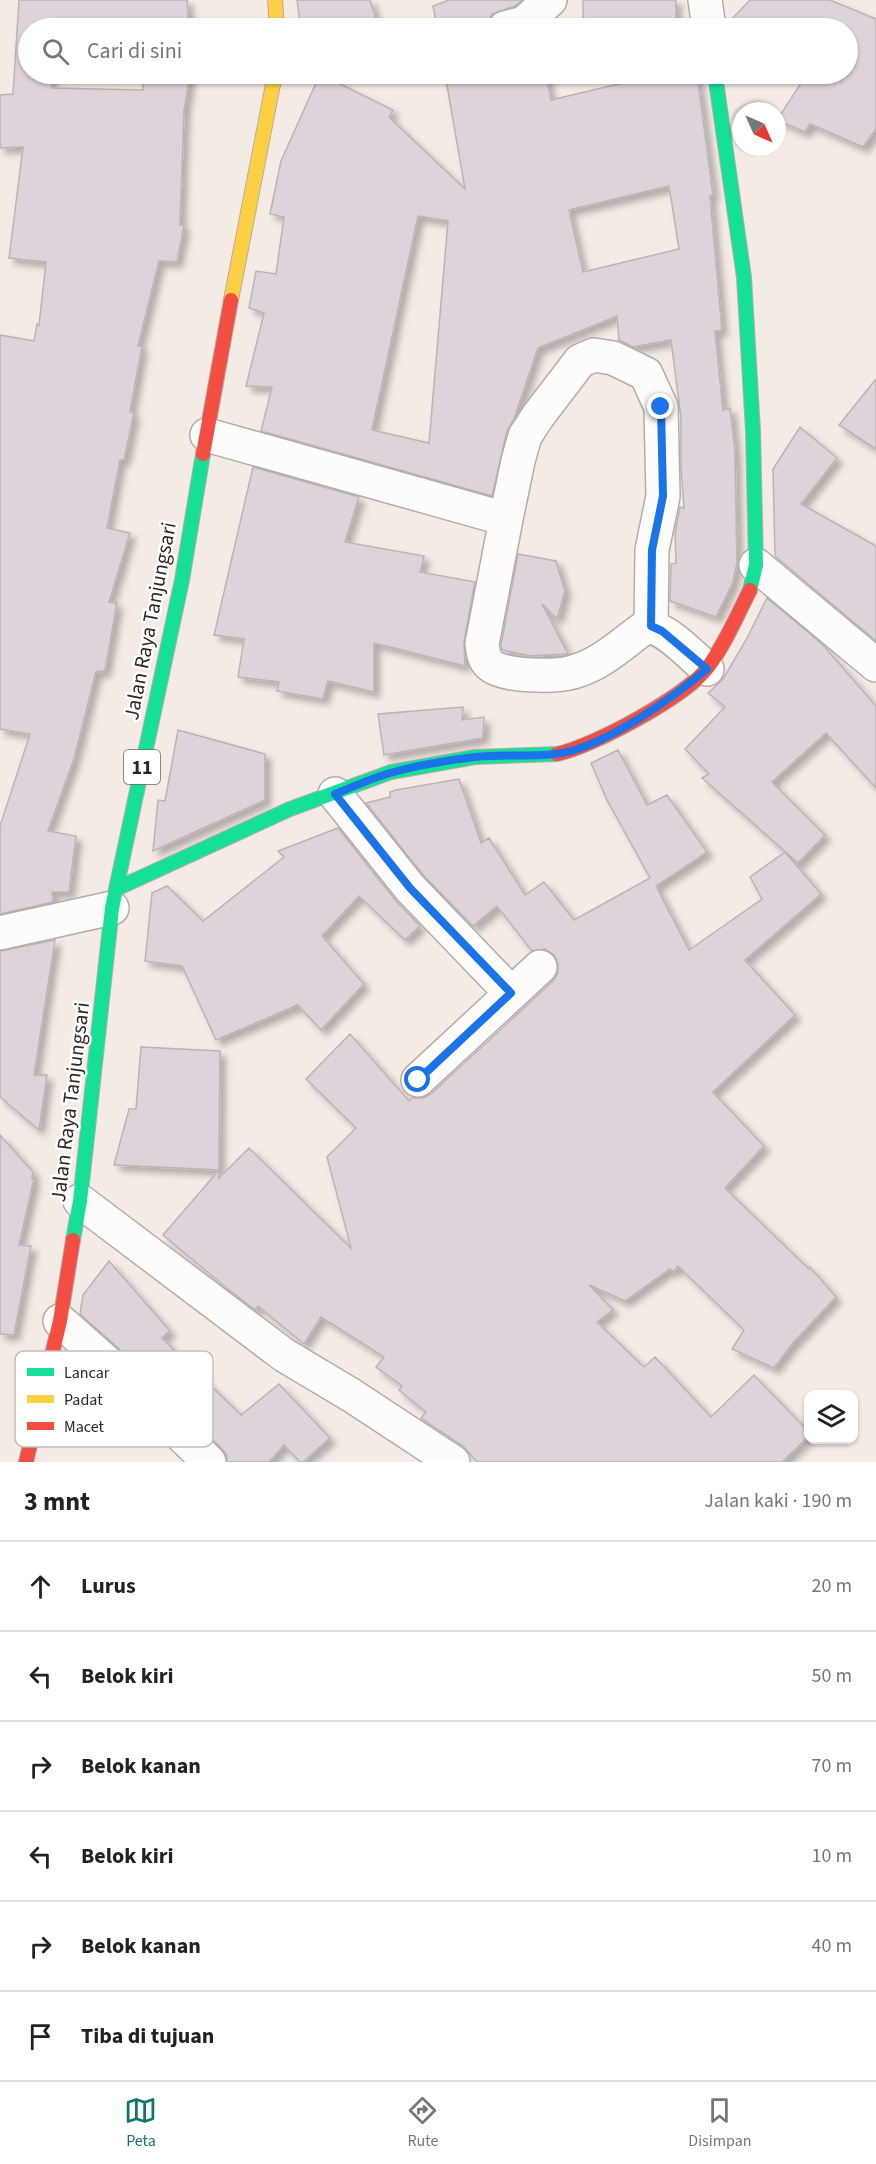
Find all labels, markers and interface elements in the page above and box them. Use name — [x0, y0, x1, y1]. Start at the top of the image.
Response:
search box — [18, 18, 858, 84]
icon: search — [39, 35, 72, 68]
text: Cari di sini — [87, 35, 182, 67]
north arrow — [732, 102, 786, 156]
route end — [647, 393, 673, 419]
street label: Jalan Raya Tanjungsari — [116, 519, 184, 723]
road number: 11 — [124, 750, 160, 784]
street label: Jalan Raya Tanjungsari — [43, 1000, 97, 1204]
route start — [404, 1066, 430, 1092]
legend — [15, 1351, 213, 1447]
text: Lancar — [64, 1362, 110, 1384]
text: Padat — [64, 1389, 103, 1411]
map controls — [804, 1390, 858, 1444]
button: layers — [804, 1390, 858, 1444]
text: Macet — [64, 1416, 104, 1438]
text: 3 mnt — [24, 1483, 90, 1520]
text: Jalan kaki · 190 m — [704, 1487, 852, 1515]
icon: ahead — [24, 1570, 57, 1603]
text: Lurus — [81, 1570, 136, 1602]
text: 20 m — [812, 1572, 852, 1600]
icon: left — [24, 1660, 57, 1693]
text: Belok kiri — [81, 1660, 174, 1692]
text: 50 m — [812, 1662, 852, 1690]
icon: right — [24, 1750, 57, 1783]
text: Belok kanan — [81, 1750, 201, 1782]
text: 70 m — [812, 1752, 852, 1780]
icon: left — [24, 1840, 57, 1873]
text: Belok kiri — [81, 1840, 174, 1872]
text: 10 m — [812, 1842, 852, 1870]
icon: right — [24, 1930, 57, 1963]
text: Belok kanan — [81, 1930, 201, 1962]
text: 40 m — [812, 1932, 852, 1960]
icon: arrive — [24, 2020, 57, 2053]
text: Tiba di tujuan — [81, 2020, 214, 2052]
tab: Peta — [124, 2094, 157, 2152]
tab: Rute — [406, 2094, 439, 2152]
tab: Disimpan — [688, 2094, 752, 2152]

